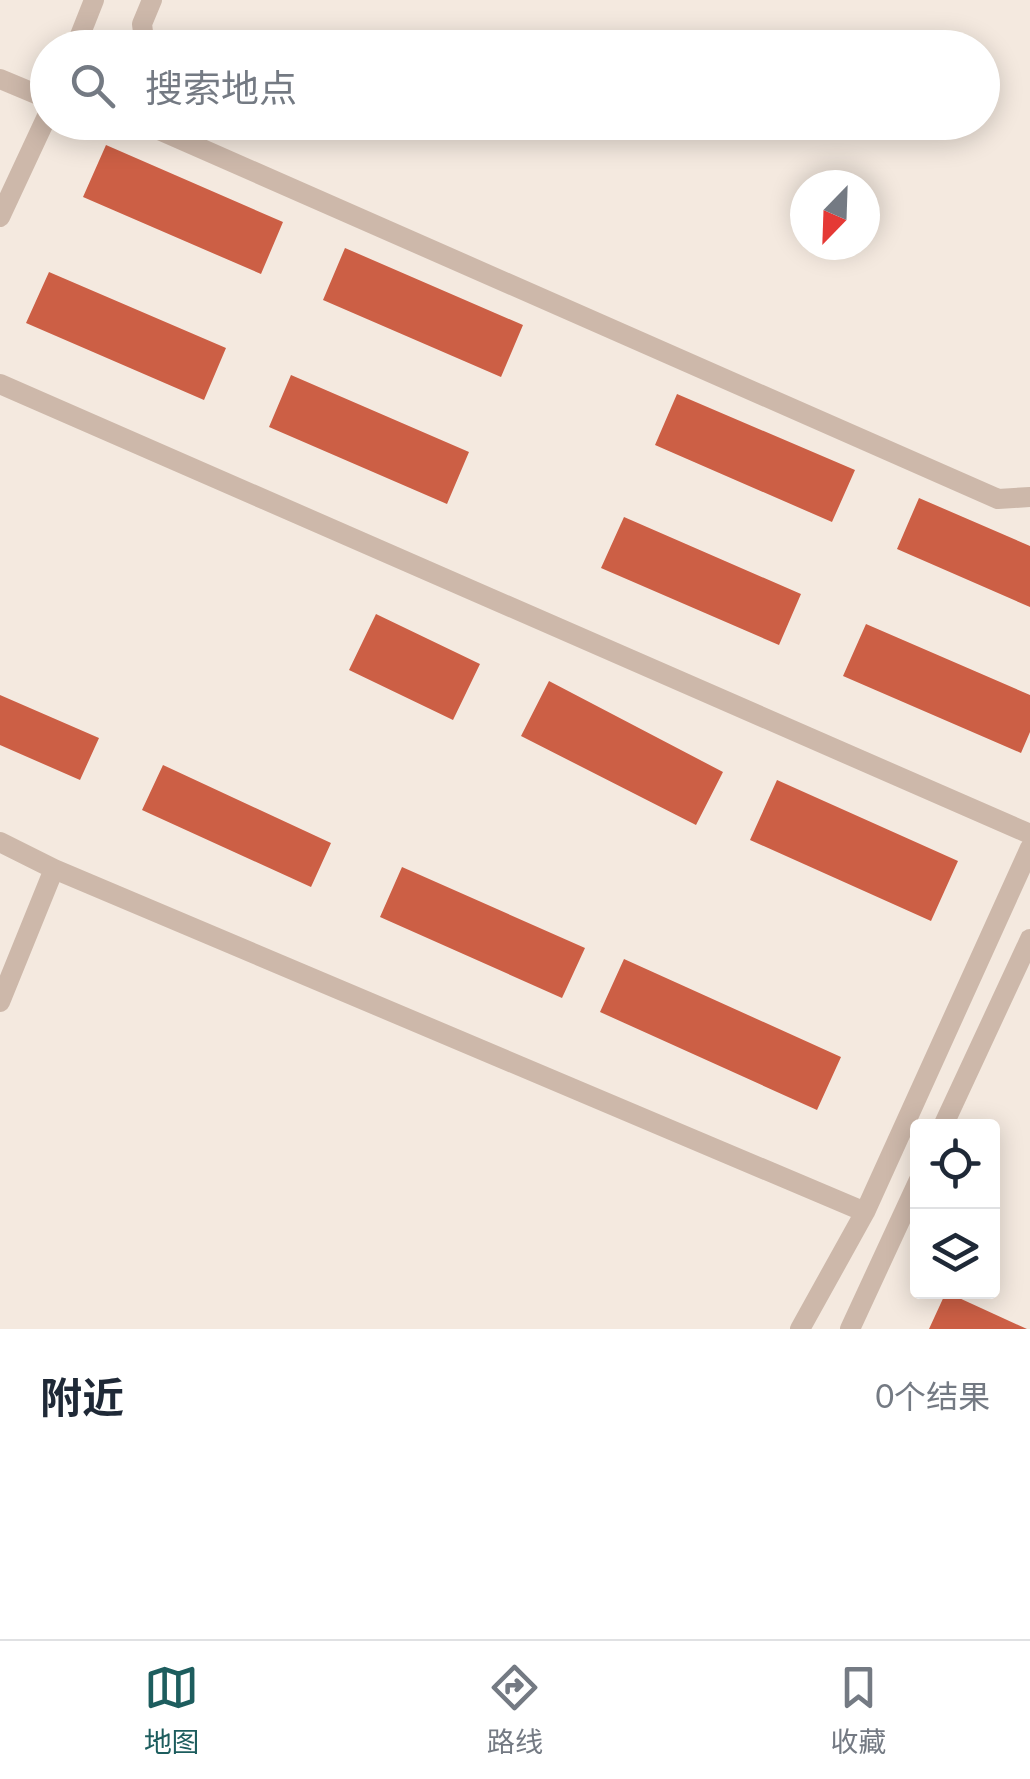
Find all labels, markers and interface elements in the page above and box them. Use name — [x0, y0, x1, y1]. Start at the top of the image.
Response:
search box — [30, 30, 1000, 140]
icon: search — [65, 58, 120, 113]
text: 搜索地点 — [145, 64, 297, 110]
north arrow — [790, 170, 880, 260]
map controls — [910, 1119, 1000, 1299]
button: locate — [910, 1119, 1000, 1209]
button: layers — [910, 1209, 1000, 1299]
text: 附近 — [40, 1372, 124, 1422]
text: 0个结果 — [875, 1376, 990, 1415]
tab: 地图 — [144, 1660, 200, 1760]
tab: 路线 — [487, 1660, 543, 1760]
tab: 收藏 — [830, 1660, 886, 1760]

